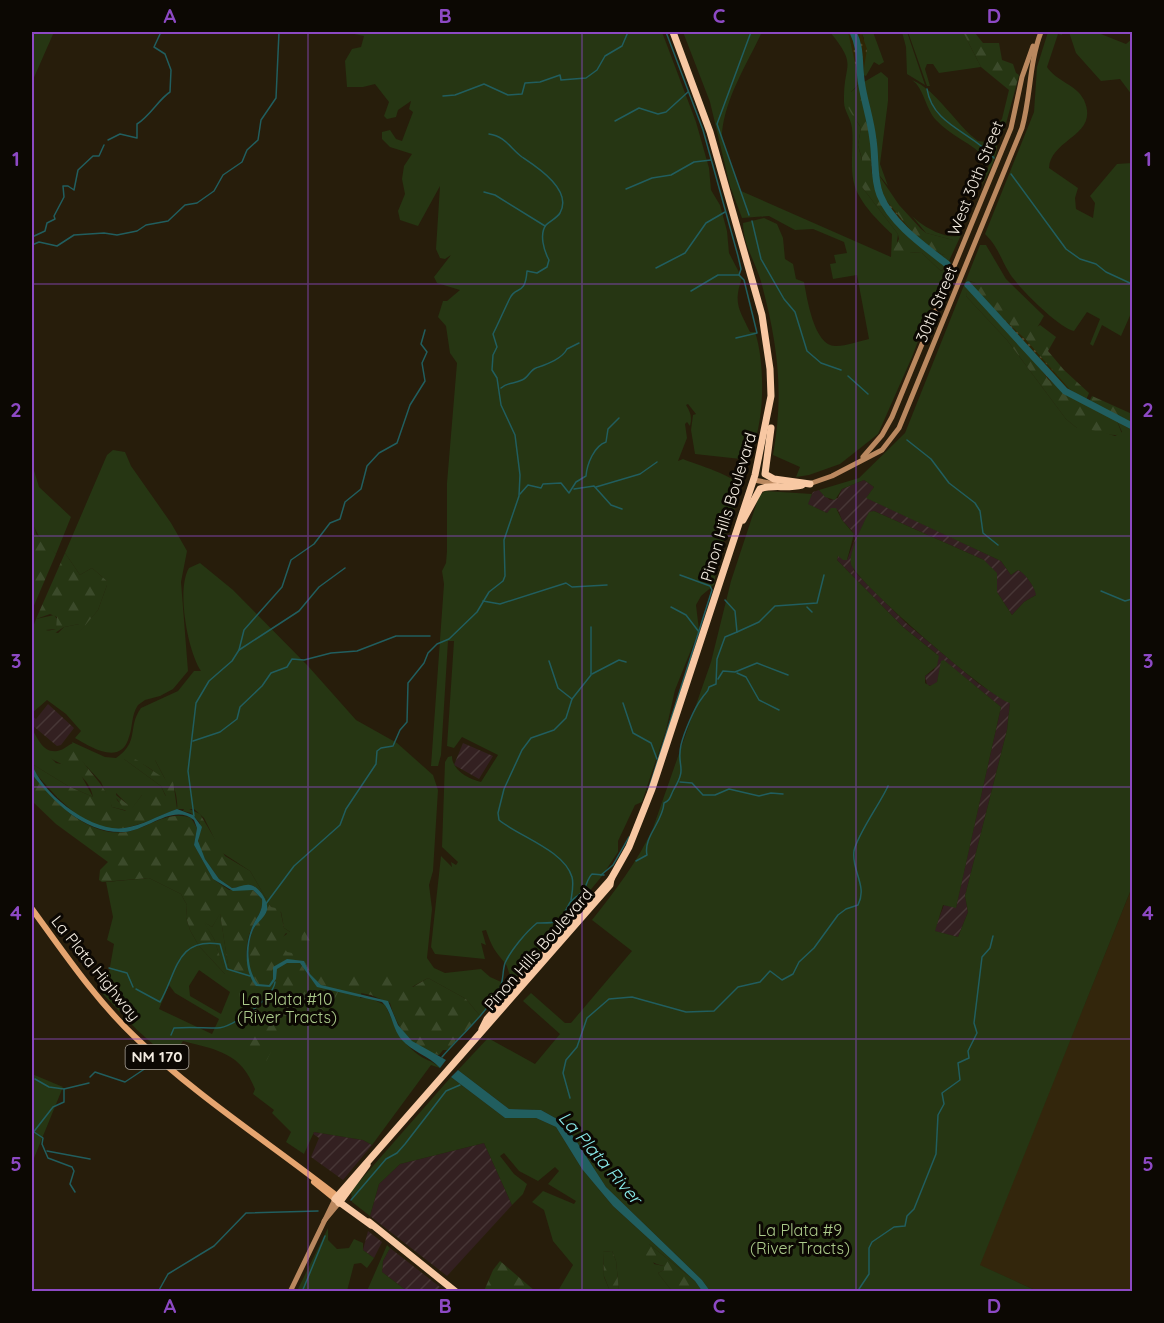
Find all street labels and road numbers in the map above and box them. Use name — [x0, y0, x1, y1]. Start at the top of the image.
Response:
street label: West 30th Street — [943, 118, 1007, 238]
street label: 30th Street — [911, 263, 961, 345]
street label: Pinon Hills Boulevard — [696, 430, 760, 584]
street label: Pinon Hills Boulevard — [480, 884, 596, 1014]
street label: La Plata Highway — [47, 911, 145, 1025]
road number: NM 170 — [126, 1045, 188, 1069]

